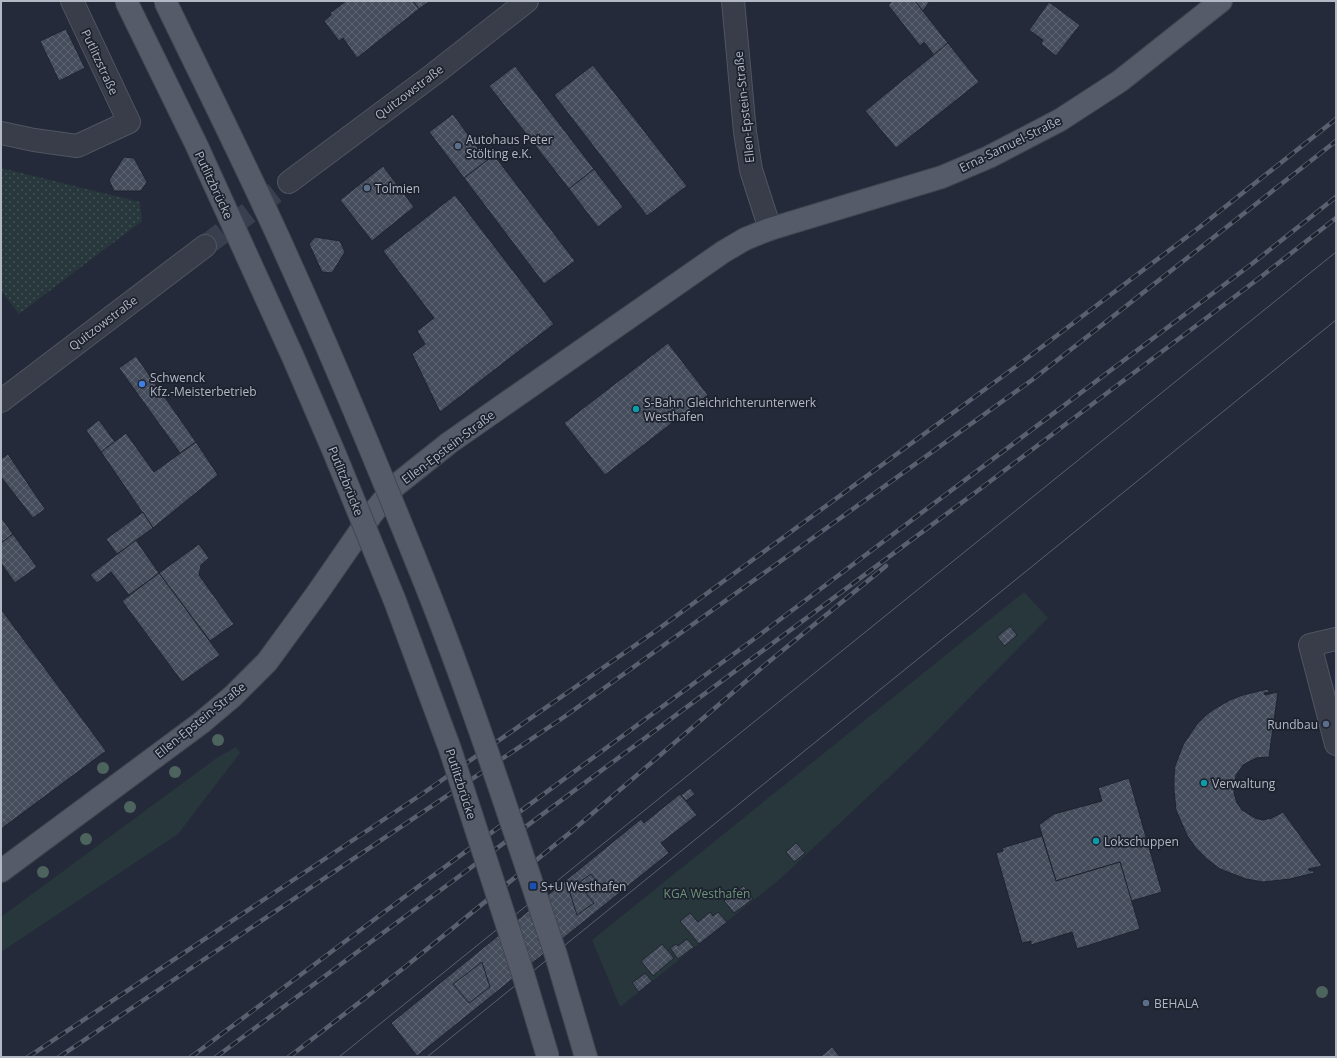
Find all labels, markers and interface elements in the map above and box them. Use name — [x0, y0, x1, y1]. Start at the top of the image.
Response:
street label: Putlitzstraße — [77, 26, 123, 98]
street label: Ellen-Epstein-Straße — [730, 50, 758, 164]
street label: Quitzowstraße — [371, 60, 447, 123]
street label: Erna-Samuel-Straße — [956, 112, 1064, 176]
place label: Autohaus Peter Stölting e.K. — [466, 131, 553, 162]
marker: Autohaus Peter Stölting e.K. — [453, 141, 463, 151]
street label: Putlitzbrücke — [191, 148, 237, 222]
place label: Tolmien — [375, 180, 420, 197]
marker: Tolmien — [362, 183, 372, 193]
street label: Quitzowstraße — [65, 291, 141, 354]
place label: Schwenck Kfz.-Meisterbetrieb — [150, 369, 257, 400]
marker: Schwenck Kfz.-Meisterbetrieb — [137, 379, 147, 389]
place label: S-Bahn Gleichrichterunterwerk Westhafen — [644, 394, 817, 425]
marker: S-Bahn Gleichrichterunterwerk Westhafen — [631, 404, 641, 414]
street label: Ellen-Epstein-Straße — [398, 406, 498, 488]
street label: Putlitzbrücke — [324, 444, 368, 518]
street label: Ellen-Epstein-Straße — [151, 678, 249, 762]
place label: Rundbau — [1267, 716, 1318, 733]
marker: Rundbau — [1321, 719, 1331, 729]
street label: Putlitzbrücke — [442, 747, 480, 822]
place label: Verwaltung — [1212, 775, 1276, 792]
marker: Verwaltung — [1199, 778, 1209, 788]
place label: Lokschuppen — [1104, 833, 1179, 850]
marker: Lokschuppen — [1091, 836, 1101, 846]
place label: S+U Westhafen — [541, 878, 626, 895]
marker: S+U Westhafen — [528, 881, 538, 891]
park label: KGA Westhafen — [664, 885, 750, 902]
place label: BEHALA — [1154, 995, 1199, 1012]
marker: BEHALA — [1141, 998, 1151, 1008]

